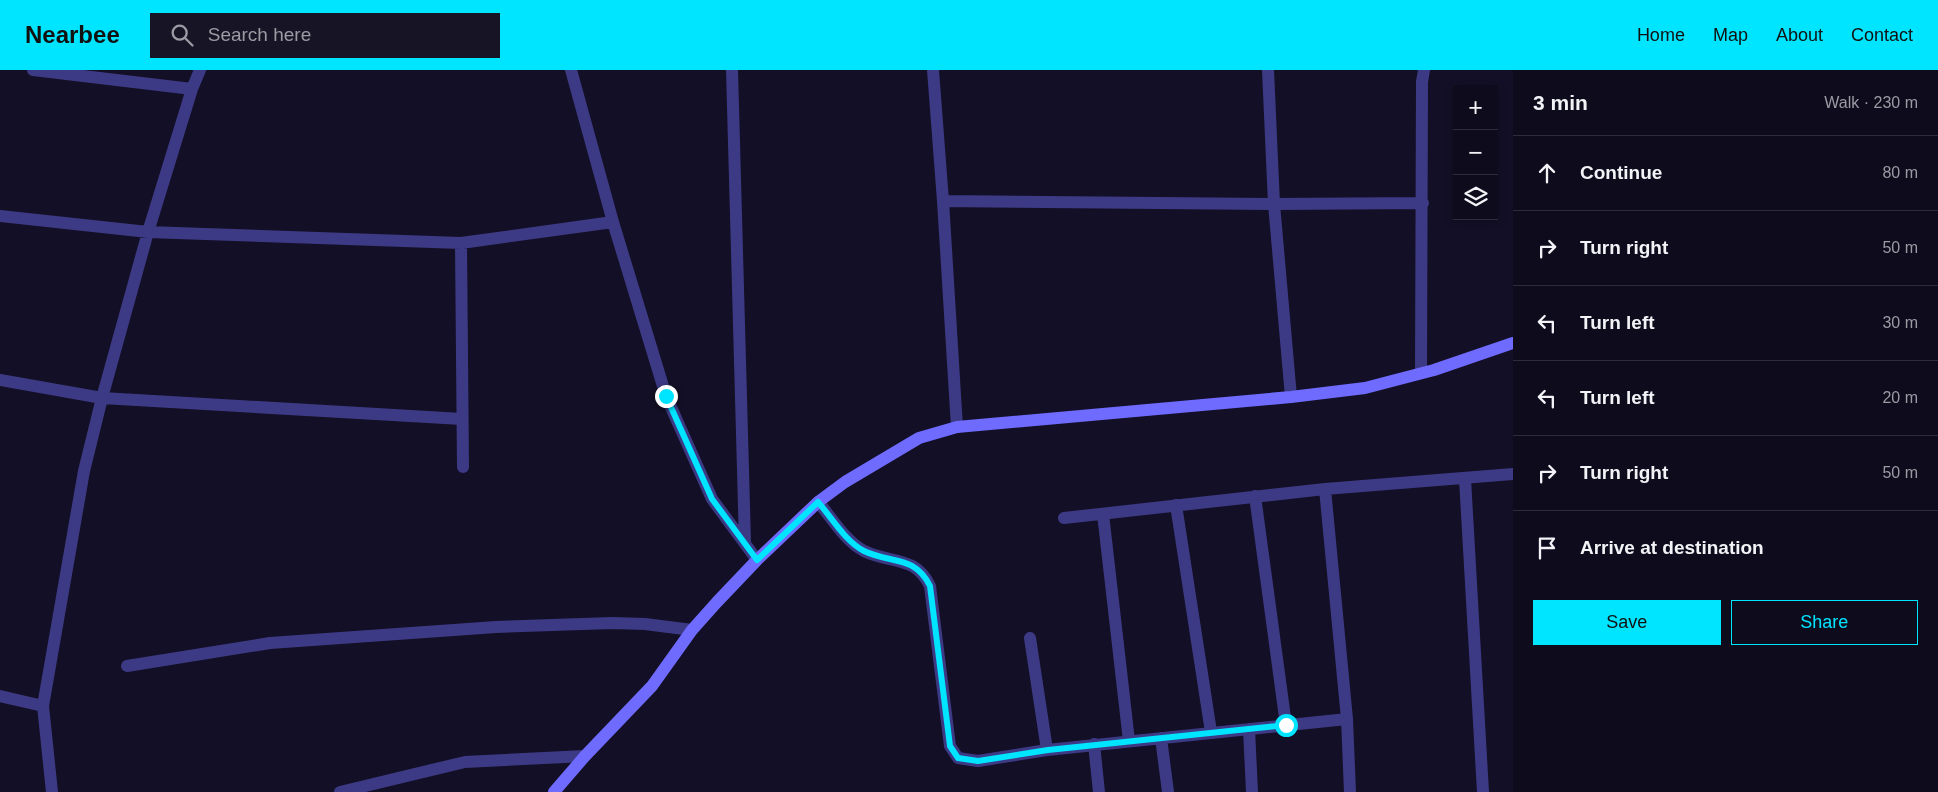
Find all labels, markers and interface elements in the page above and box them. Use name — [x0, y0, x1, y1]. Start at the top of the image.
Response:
search box — [150, 13, 500, 58]
text: Nearbee — [25, 21, 120, 48]
icon: search — [168, 21, 196, 49]
text: Search here — [208, 24, 311, 45]
text: Home — [1637, 25, 1685, 45]
text: Map — [1713, 25, 1748, 45]
text: About — [1776, 25, 1823, 45]
text: Contact — [1851, 25, 1913, 45]
map controls — [1453, 85, 1498, 220]
button: + — [1453, 85, 1498, 130]
text: 3 min — [1533, 91, 1588, 114]
text: Walk · 230 m — [1824, 94, 1918, 111]
button: − — [1453, 130, 1498, 175]
icon: ahead — [1533, 159, 1561, 187]
text: Continue — [1580, 162, 1662, 183]
text: 80 m — [1882, 164, 1918, 181]
button: layers — [1453, 175, 1498, 220]
icon: right — [1533, 234, 1561, 262]
text: Turn right — [1580, 237, 1668, 258]
text: 50 m — [1882, 239, 1918, 256]
icon: left — [1533, 309, 1561, 337]
text: Turn left — [1580, 312, 1655, 333]
text: 30 m — [1882, 314, 1918, 331]
icon: left — [1533, 384, 1561, 412]
route end — [655, 385, 678, 408]
text: Turn left — [1580, 387, 1655, 408]
text: 20 m — [1882, 389, 1918, 406]
icon: right — [1533, 459, 1561, 487]
text: Turn right — [1580, 462, 1668, 483]
text: 50 m — [1882, 464, 1918, 481]
icon: arrive — [1533, 534, 1561, 562]
text: Arrive at destination — [1580, 537, 1764, 558]
button: Save — [1533, 600, 1721, 645]
button: Share — [1731, 600, 1918, 645]
route start — [1275, 714, 1298, 737]

